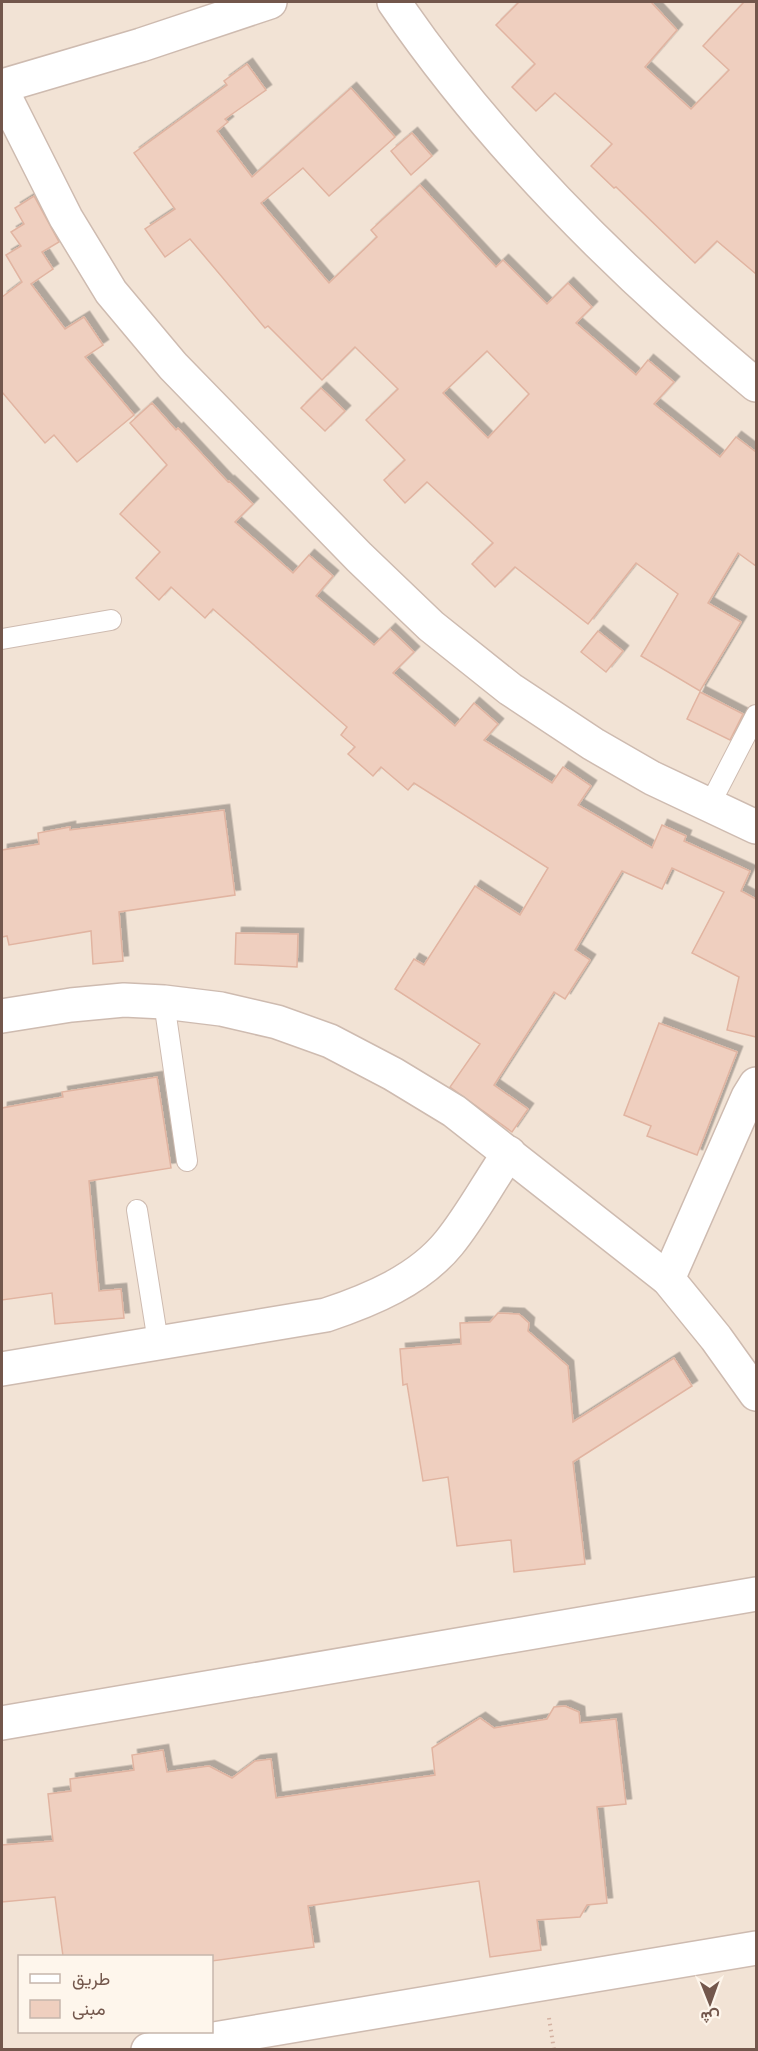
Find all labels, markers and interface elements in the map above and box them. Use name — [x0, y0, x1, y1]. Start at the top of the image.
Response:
legend — [18, 1955, 213, 2033]
text: طريق — [72, 1967, 110, 1990]
north arrow — [680, 1973, 740, 2033]
text: مبنى — [72, 1997, 106, 2020]
text: ش — [700, 2008, 720, 2028]

